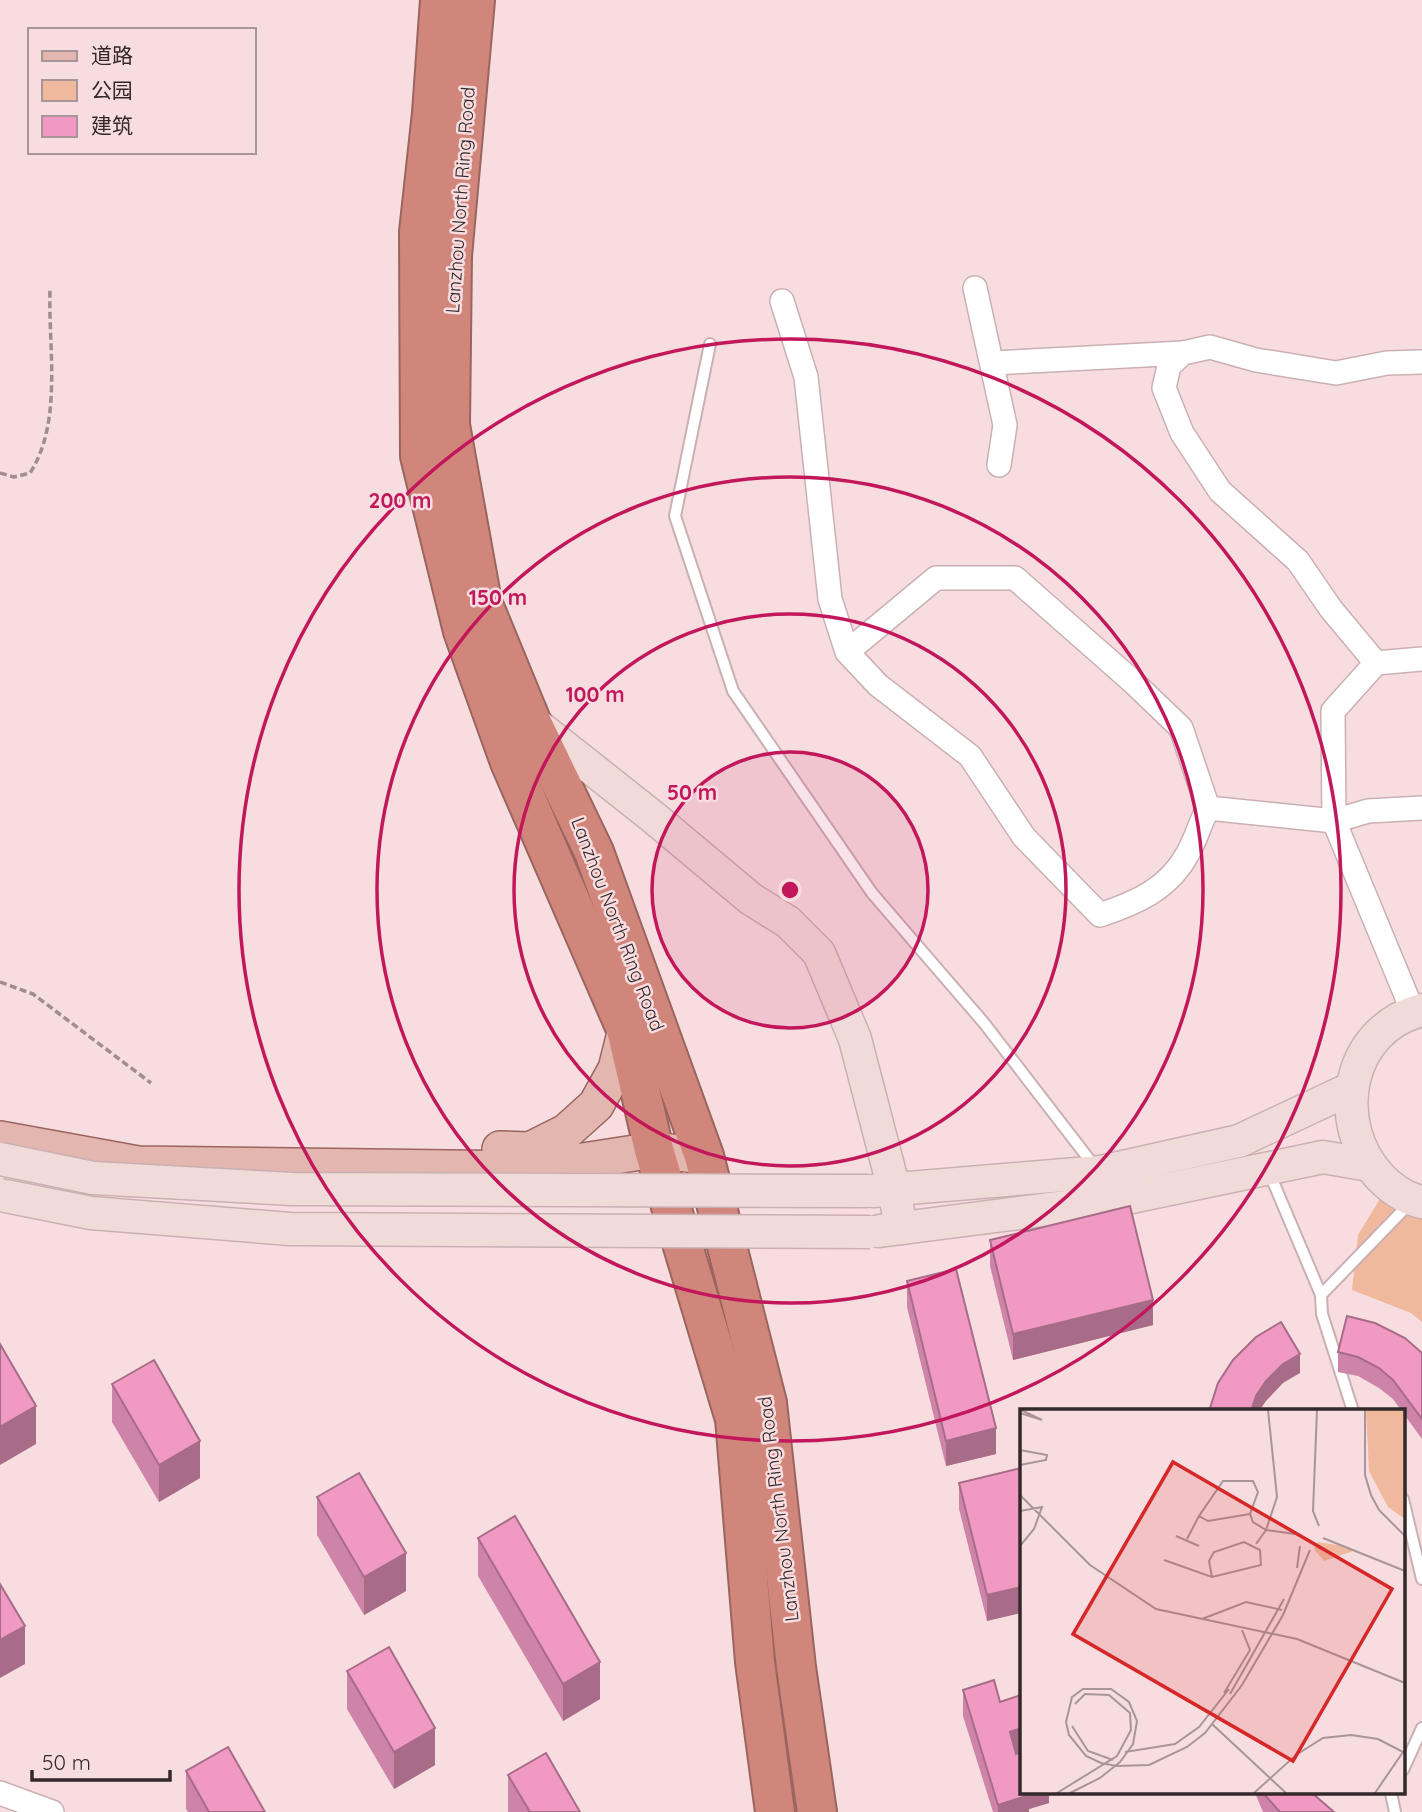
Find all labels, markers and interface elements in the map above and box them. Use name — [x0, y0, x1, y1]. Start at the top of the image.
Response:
legend — [28, 28, 256, 154]
text: 道路 — [91, 42, 133, 68]
text: 公园 — [91, 77, 133, 103]
street label: Lanzhou North Ring Road — [440, 86, 480, 314]
text: 建筑 — [91, 112, 133, 138]
text: 200 m — [369, 487, 431, 513]
text: 150 m — [469, 584, 527, 610]
text: 100 m — [565, 681, 625, 707]
text: 50 m — [667, 779, 717, 805]
street label: Lanzhou North Ring Road — [566, 814, 670, 1034]
centre of rings — [778, 878, 802, 902]
street label: Lanzhou North Ring Road — [752, 1395, 804, 1623]
inset map — [1020, 1409, 1404, 1794]
scale bar — [32, 1738, 170, 1782]
text: 50 m — [42, 1749, 91, 1775]

